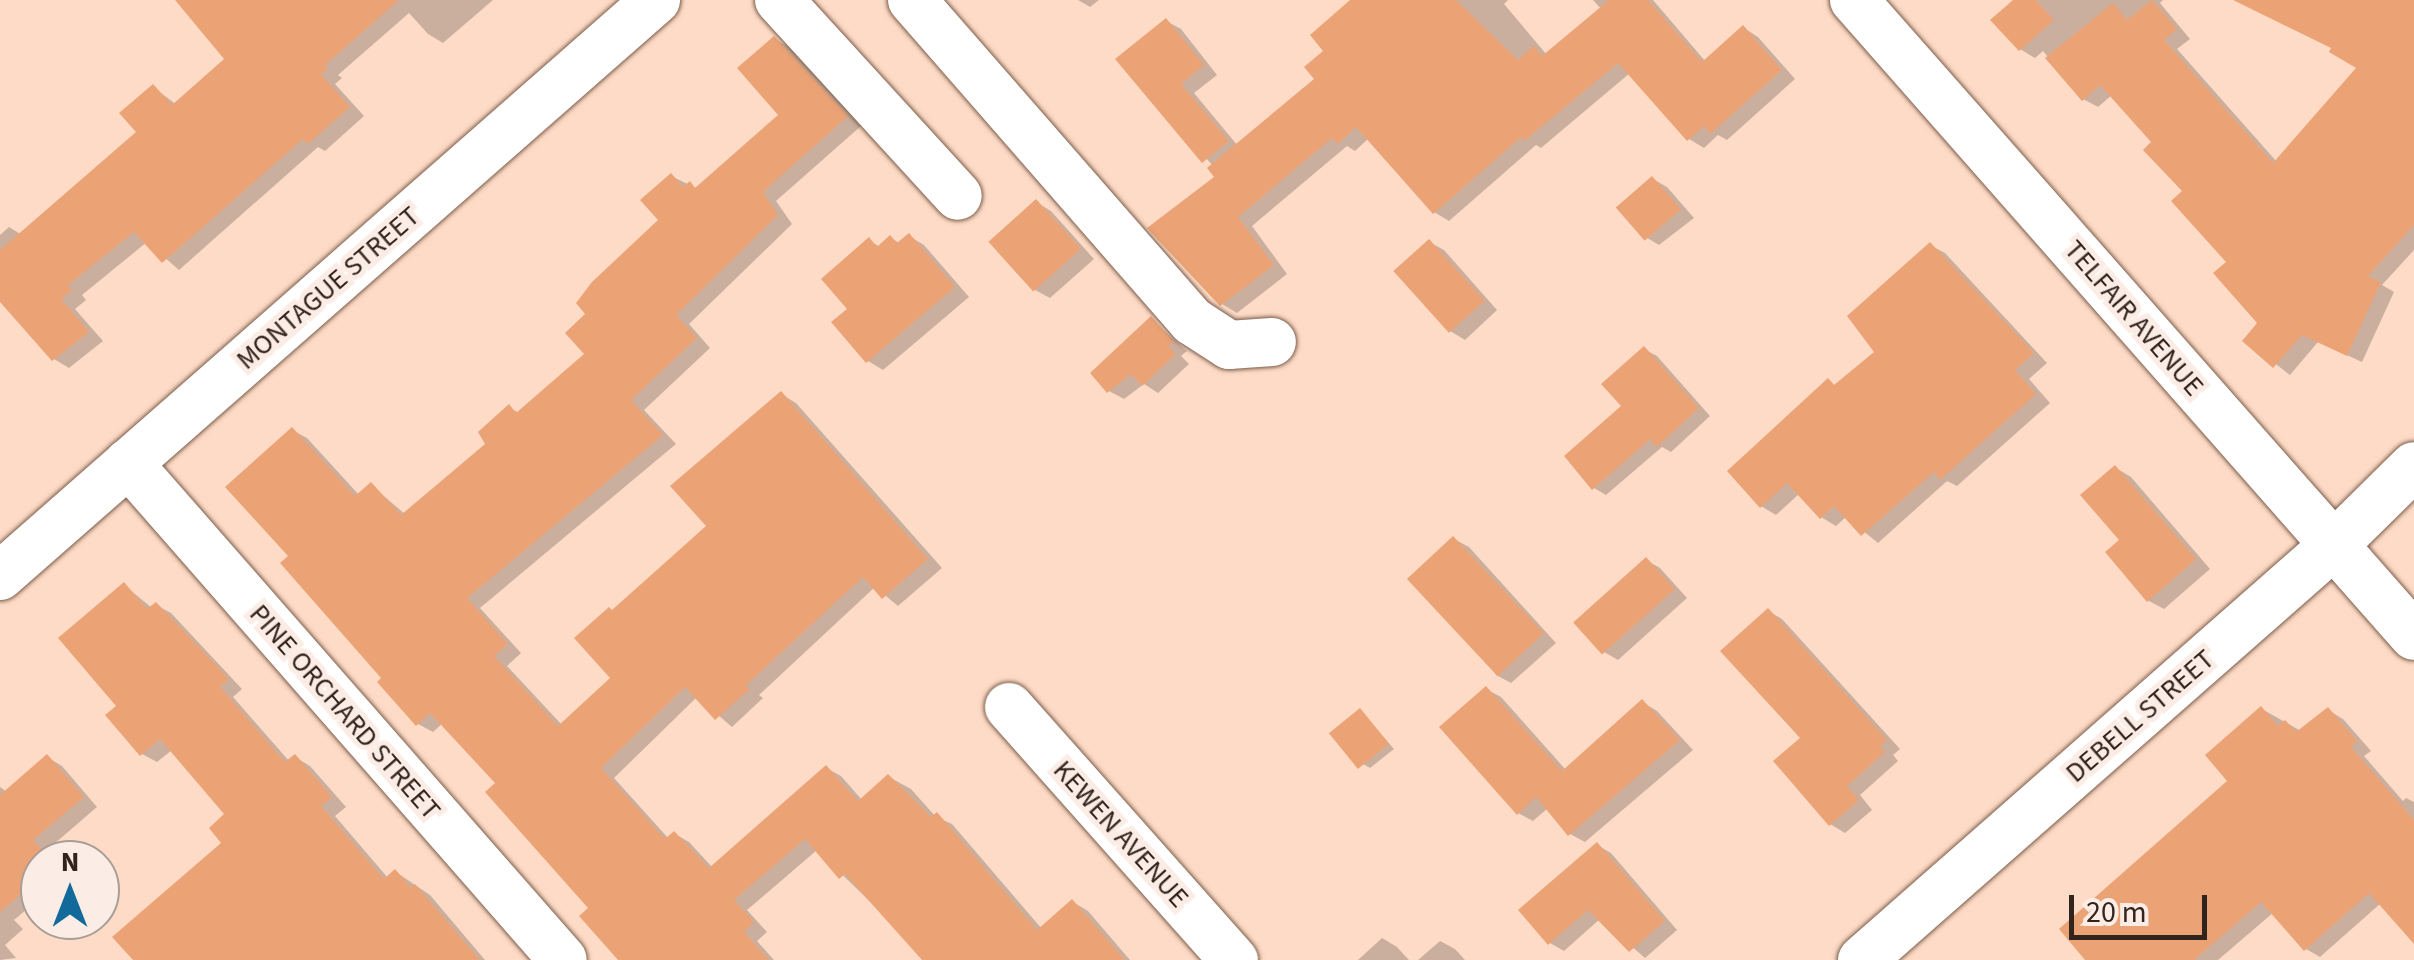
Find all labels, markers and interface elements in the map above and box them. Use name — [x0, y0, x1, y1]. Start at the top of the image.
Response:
street label: MONTAGUE STREET — [230, 199, 426, 377]
street label: TELFAIR AVENUE — [2057, 233, 2211, 403]
street label: PINE ORCHARD STREET — [242, 597, 448, 827]
street label: DEBELL STREET — [2059, 642, 2221, 790]
street label: KEWEN AVENUE — [1046, 754, 1196, 914]
north arrow — [20, 840, 120, 940]
text: N — [61, 842, 79, 882]
scale bar — [2074, 875, 2212, 937]
text: 20 m — [2086, 891, 2147, 934]

